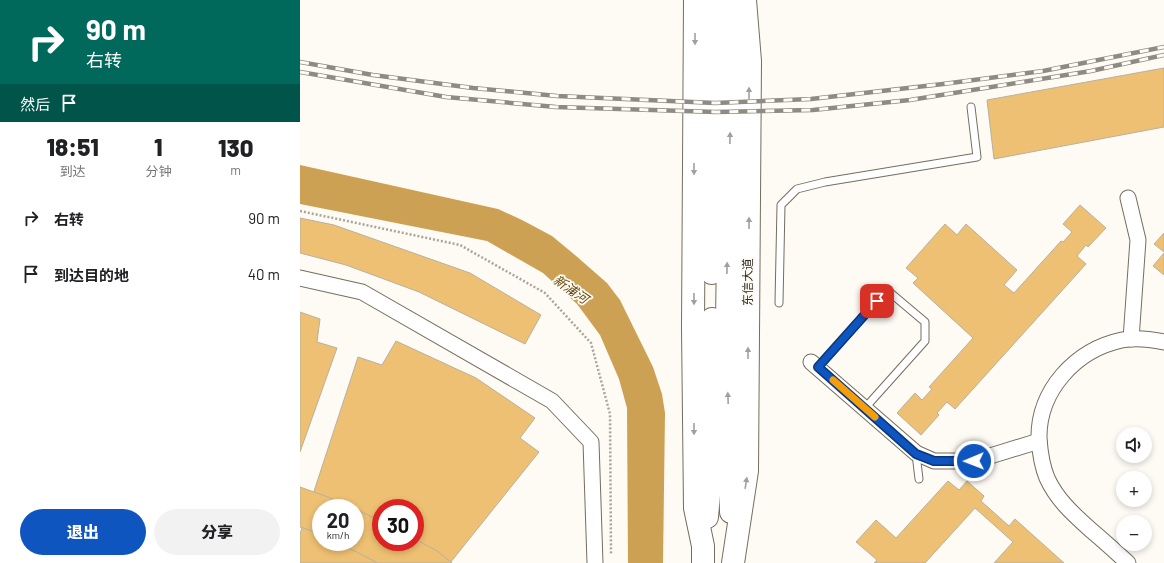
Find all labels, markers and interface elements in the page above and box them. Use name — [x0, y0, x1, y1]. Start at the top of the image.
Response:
text: 90 m — [86, 12, 146, 46]
icon: right — [20, 16, 72, 68]
one-way arrow — [692, 33, 698, 46]
text: 右转 — [86, 49, 122, 71]
one-way arrow — [746, 86, 752, 99]
icon: arrive — [58, 92, 80, 114]
text: 然后 — [20, 95, 50, 113]
one-way arrow — [727, 131, 733, 144]
text: 18:51 — [47, 132, 99, 161]
text: 1 — [154, 132, 163, 161]
text: 130 — [218, 133, 253, 162]
text: m — [230, 162, 241, 178]
text: 到达 — [60, 163, 86, 179]
text: 分钟 — [145, 163, 171, 179]
one-way arrow — [691, 163, 697, 176]
icon: right — [20, 207, 42, 229]
text: 90 m — [248, 209, 280, 227]
text: 右转 — [54, 210, 84, 228]
one-way arrow — [746, 216, 752, 229]
street label: 东信大道 — [740, 258, 754, 306]
one-way arrow — [724, 262, 731, 274]
icon: arrive — [20, 263, 42, 285]
text: 40 m — [248, 265, 280, 283]
text: 到达目的地 — [54, 266, 129, 284]
water label: 新浦河 — [550, 271, 594, 308]
pin — [860, 284, 894, 318]
icon: arrive — [866, 290, 888, 312]
one-way arrow — [691, 293, 697, 306]
one-way arrow — [745, 346, 751, 359]
one-way arrow — [725, 391, 731, 404]
one-way arrow — [691, 423, 697, 436]
map controls — [1116, 427, 1152, 551]
button: sound — [1116, 427, 1152, 463]
position arrow — [953, 440, 995, 482]
button: + — [1116, 471, 1152, 507]
one-way arrow — [743, 477, 749, 489]
speed limit sign: 30 — [372, 499, 424, 551]
text: 20 — [327, 508, 349, 532]
button: 退出 — [20, 509, 146, 555]
button: 分享 — [154, 509, 280, 555]
button: − — [1116, 515, 1152, 551]
text: km/h — [327, 529, 349, 541]

